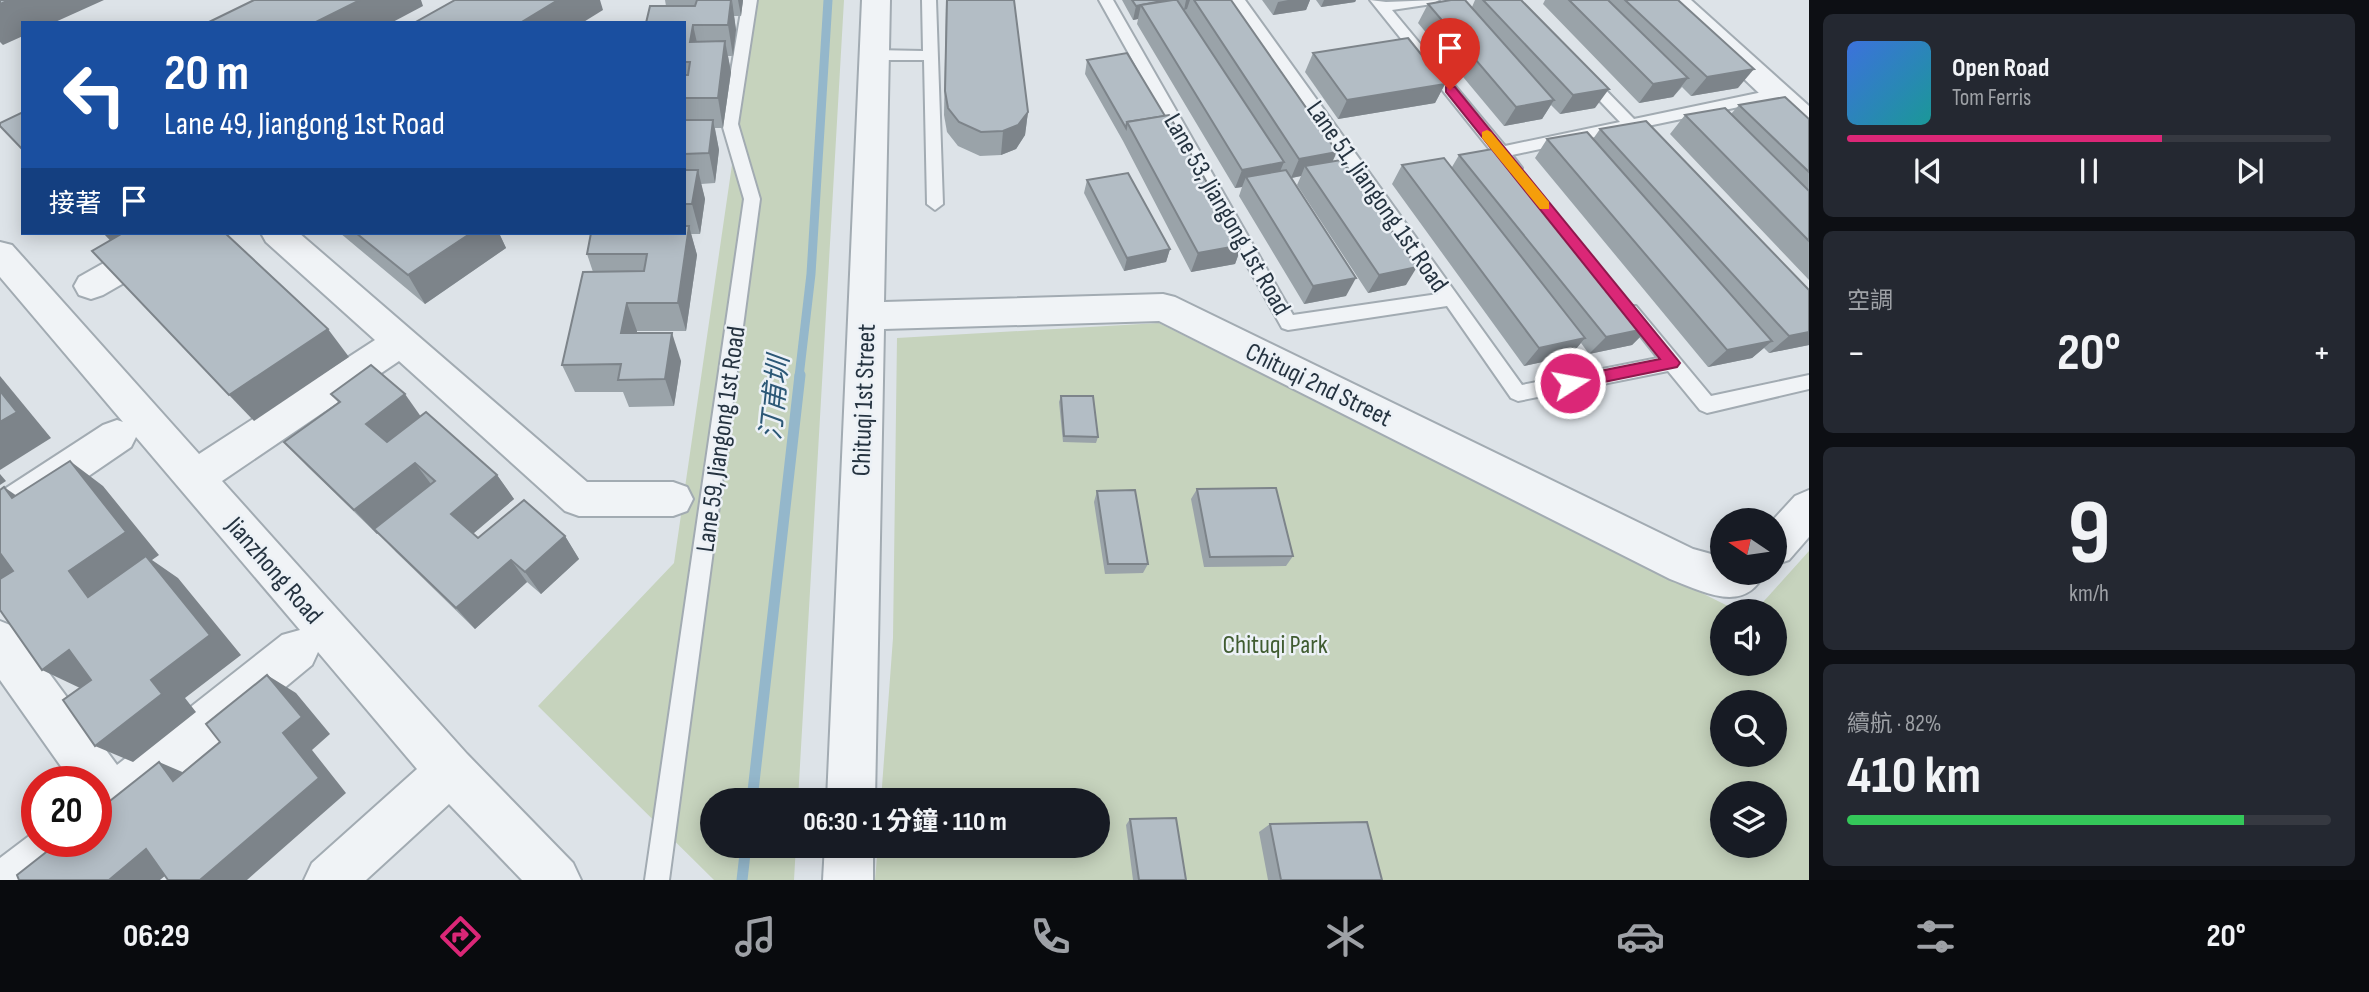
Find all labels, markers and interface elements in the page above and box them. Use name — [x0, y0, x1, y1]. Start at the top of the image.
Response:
pin — [1420, 18, 1480, 90]
icon: arrive — [1431, 29, 1469, 67]
text: 20 m — [164, 45, 249, 104]
icon: left — [49, 49, 140, 140]
text: Open Road — [1952, 53, 2049, 84]
text: Tom Ferris — [1952, 84, 2031, 112]
street label: Lane 51, Jiangong 1st Road — [1299, 95, 1454, 298]
text: Lane 49, Jiangong 1st Road — [164, 105, 445, 144]
street label: Lane 53, Jiangong 1st Road — [1156, 109, 1297, 321]
icon: previous — [1909, 152, 1947, 190]
icon: pause — [2070, 152, 2108, 190]
icon: next — [2231, 152, 2269, 190]
icon: arrive — [115, 182, 153, 220]
text: 接著 — [49, 189, 101, 220]
text: 空調 — [1847, 287, 1893, 315]
text: 20° — [2057, 322, 2121, 385]
street label: Chituqi 1st Street — [846, 323, 883, 477]
street label: Lane 59, Jiangong 1st Road — [690, 324, 753, 554]
text: − — [1847, 331, 1866, 376]
text: + — [2312, 331, 2331, 376]
street label: Chituqi 2nd Street — [1240, 337, 1397, 434]
position arrow — [1533, 346, 1607, 420]
water label: 汀甫圳 — [755, 351, 797, 442]
text: 9 — [2067, 480, 2111, 589]
north arrow — [1710, 508, 1787, 584]
map controls — [1710, 508, 1787, 858]
street label: Jianzhong Road — [218, 510, 329, 631]
text: km/h — [2069, 580, 2109, 608]
button: sound — [1710, 599, 1787, 676]
park label: Chituqi Park — [1222, 630, 1328, 661]
button: search — [1710, 690, 1787, 767]
text: 續航 · 82% — [1847, 710, 1941, 738]
text: 410 km — [1847, 745, 1981, 808]
speed limit sign: 20 — [21, 766, 112, 857]
button: layers — [1710, 781, 1787, 858]
text: 06:30 · 1 分鐘 · 110 m — [803, 807, 1007, 838]
icon: directions — [436, 912, 485, 961]
icon: music — [731, 912, 780, 961]
icon: phone — [1026, 912, 1075, 961]
icon: climate — [1321, 912, 1370, 961]
icon: car — [1616, 912, 1665, 961]
icon: filters — [1911, 912, 1960, 961]
text: 06:29 — [123, 917, 190, 956]
text: 20° — [2207, 917, 2246, 956]

